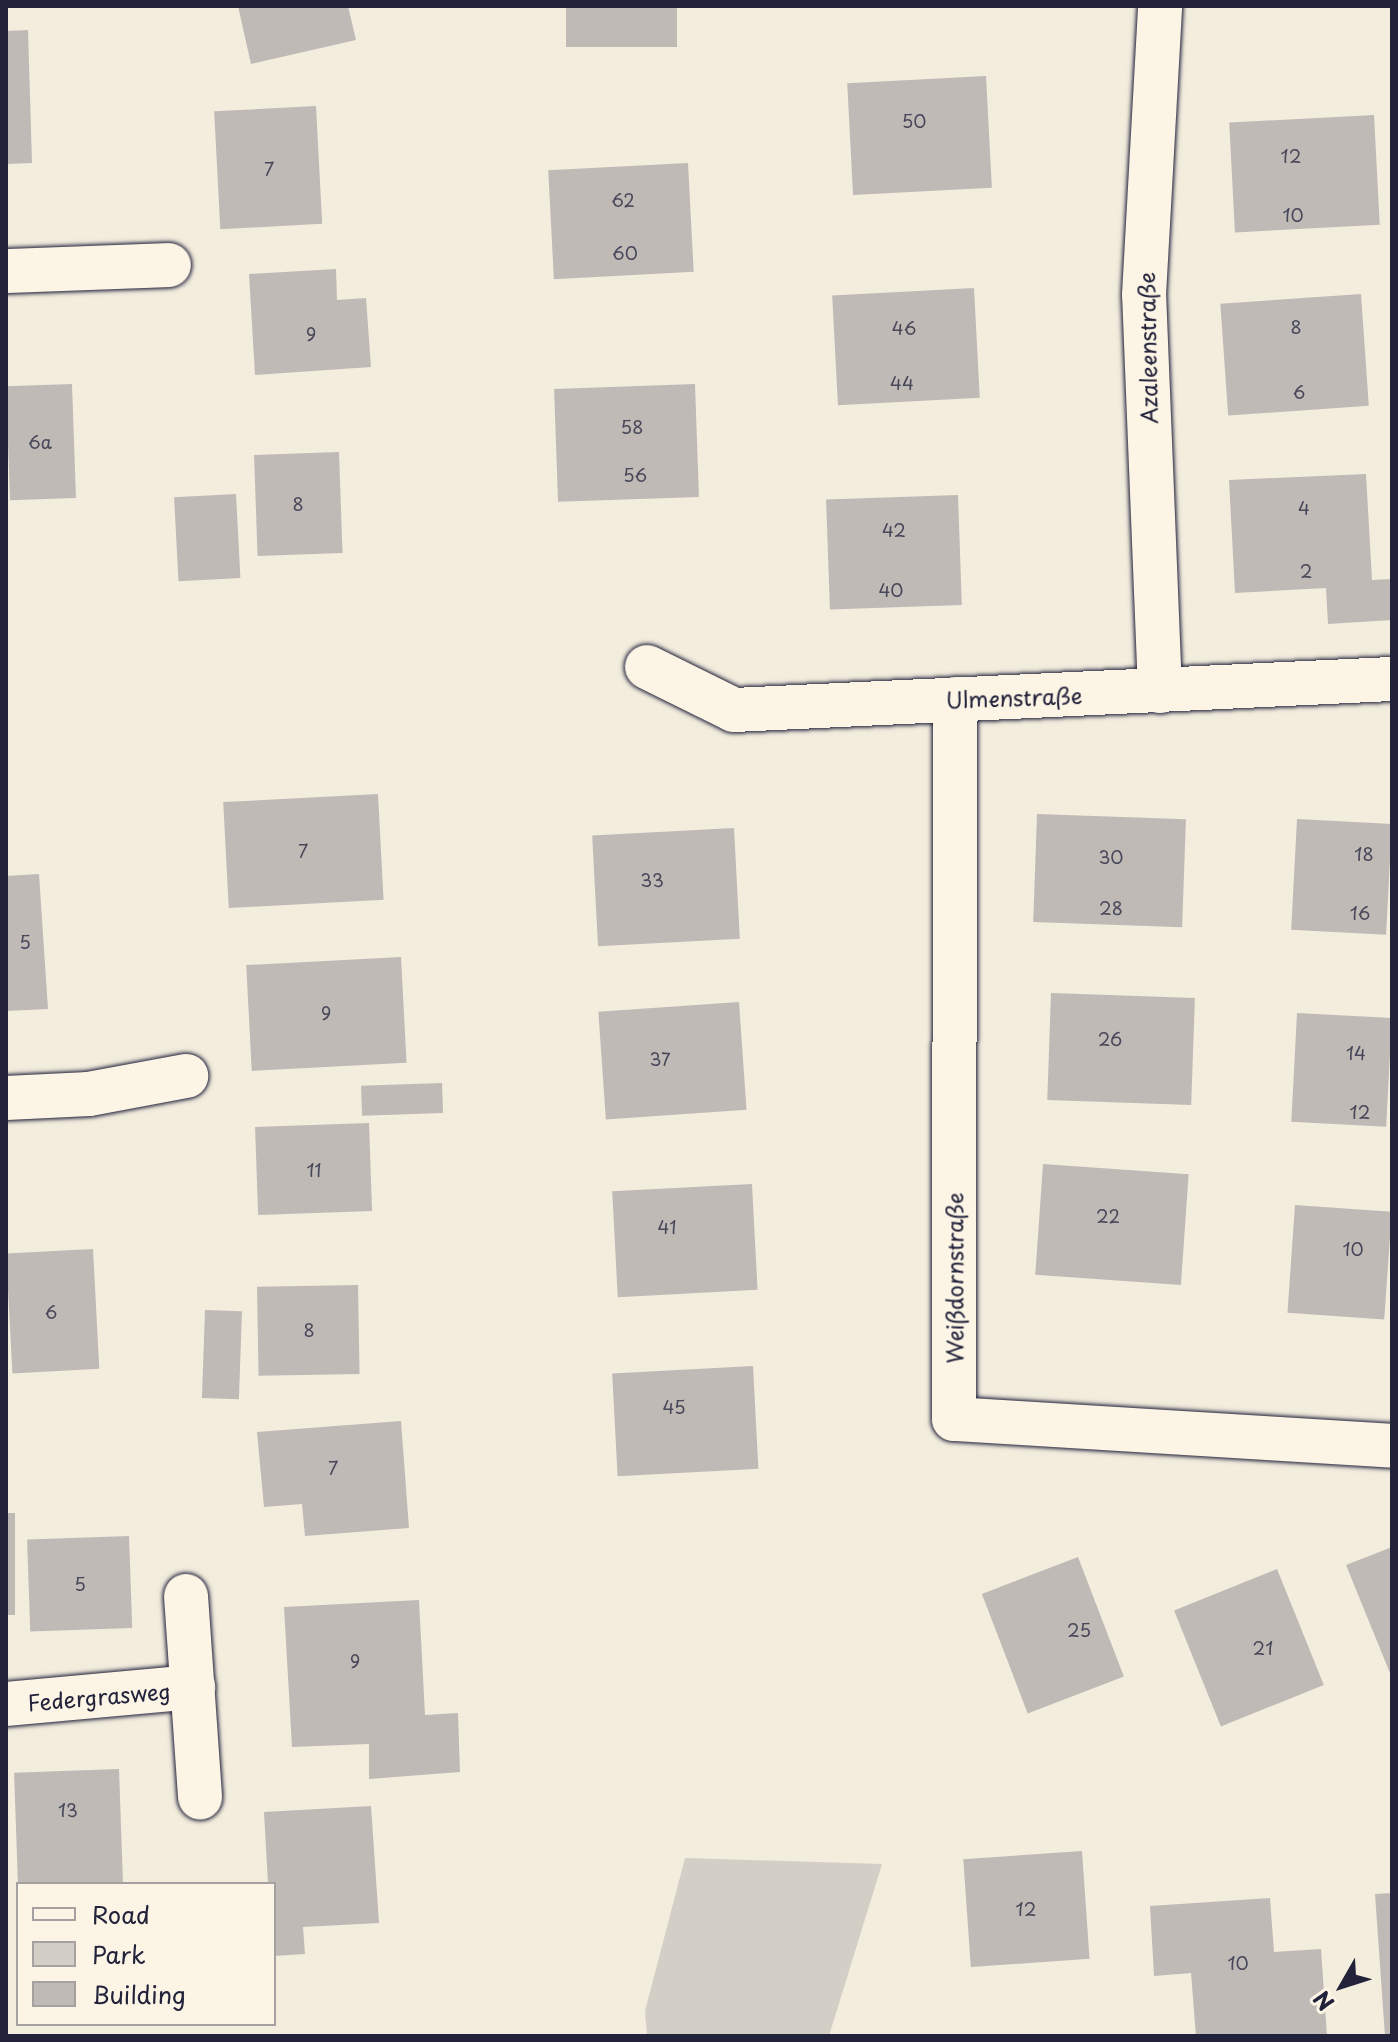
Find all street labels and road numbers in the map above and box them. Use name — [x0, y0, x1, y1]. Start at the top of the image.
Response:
street label: Azaleenstraße — [1132, 272, 1162, 424]
street label: Ulmenstraße — [945, 681, 1083, 713]
street label: Weißdornstraße — [941, 1192, 967, 1364]
street label: Federgrasweg — [26, 1677, 172, 1715]

